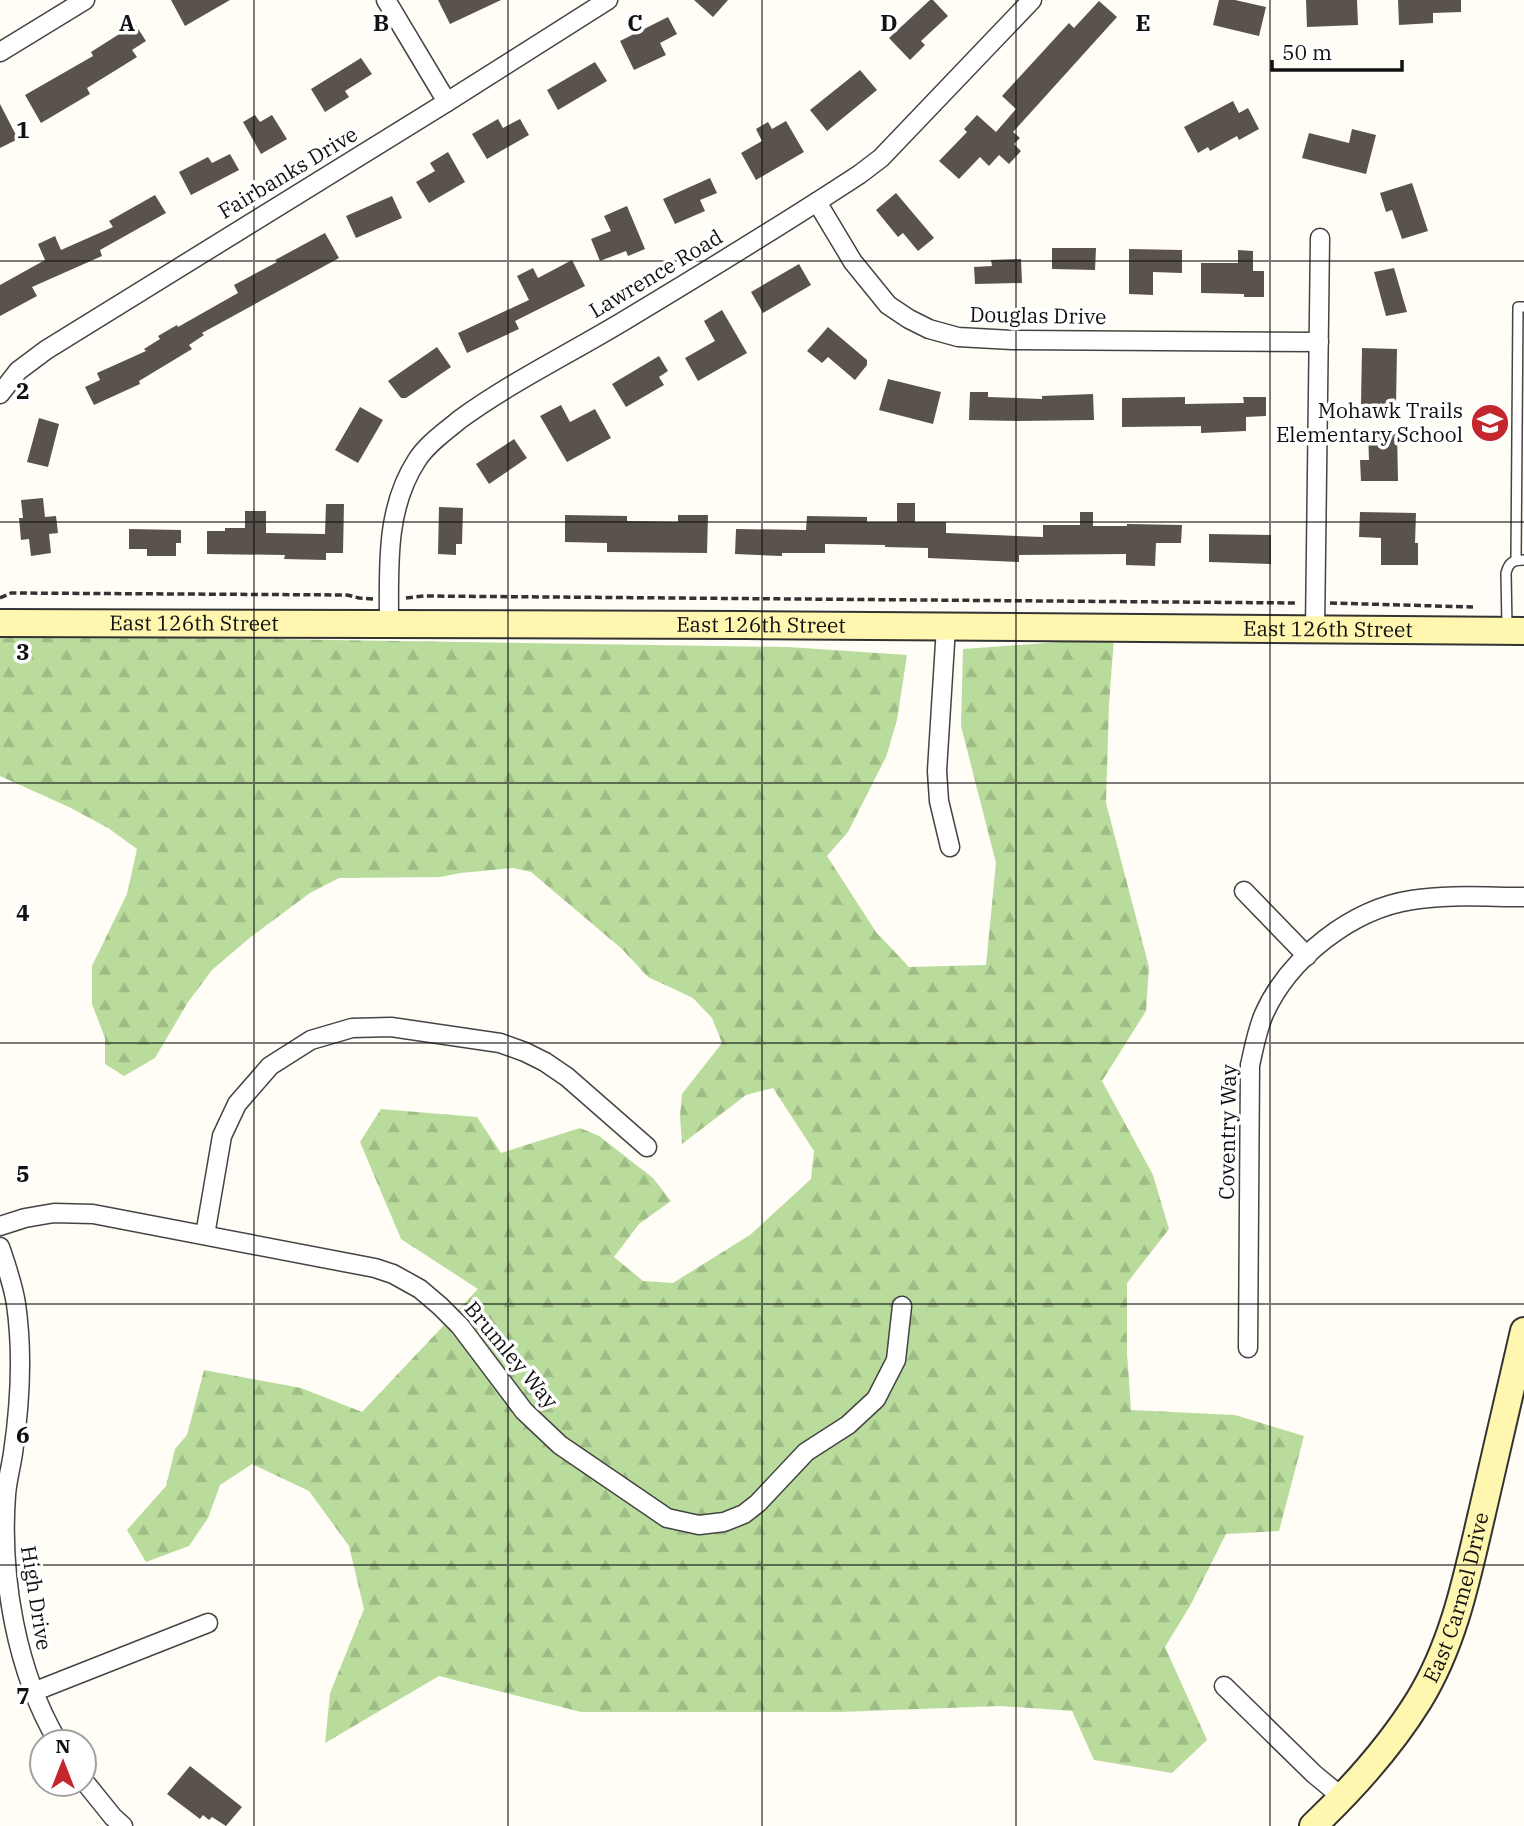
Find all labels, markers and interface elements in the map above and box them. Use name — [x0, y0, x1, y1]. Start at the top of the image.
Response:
text: A — [119, 7, 135, 37]
text: B — [373, 7, 389, 37]
text: C — [627, 7, 643, 37]
text: D — [880, 7, 898, 37]
text: E — [1135, 7, 1151, 37]
scale bar — [1272, 28, 1402, 72]
text: 50 m — [1282, 38, 1332, 66]
text: 1 — [16, 114, 30, 144]
street label: Fairbanks Drive — [213, 120, 362, 225]
street label: Lawrence Road — [584, 222, 728, 324]
street label: Douglas Drive — [969, 300, 1107, 330]
text: 2 — [16, 375, 30, 405]
place label: Mohawk Trails Elementary School — [1276, 396, 1463, 448]
school or university icon: Mohawk Trails Elementary School — [1469, 402, 1511, 444]
street label: East 126th Street — [109, 608, 279, 637]
street label: East 126th Street — [676, 610, 846, 639]
street label: East 126th Street — [1243, 614, 1413, 643]
text: 3 — [16, 636, 30, 666]
text: 4 — [16, 897, 30, 927]
street label: Coventry Way — [1212, 1063, 1242, 1200]
text: 5 — [16, 1158, 30, 1188]
street label: Brumley Way — [459, 1295, 565, 1414]
text: 6 — [16, 1419, 30, 1449]
street label: East Carmel Drive — [1416, 1509, 1495, 1687]
street label: High Drive — [15, 1544, 59, 1652]
text: 7 — [16, 1680, 30, 1710]
north arrow — [28, 1728, 98, 1798]
text: N — [55, 1734, 71, 1758]

